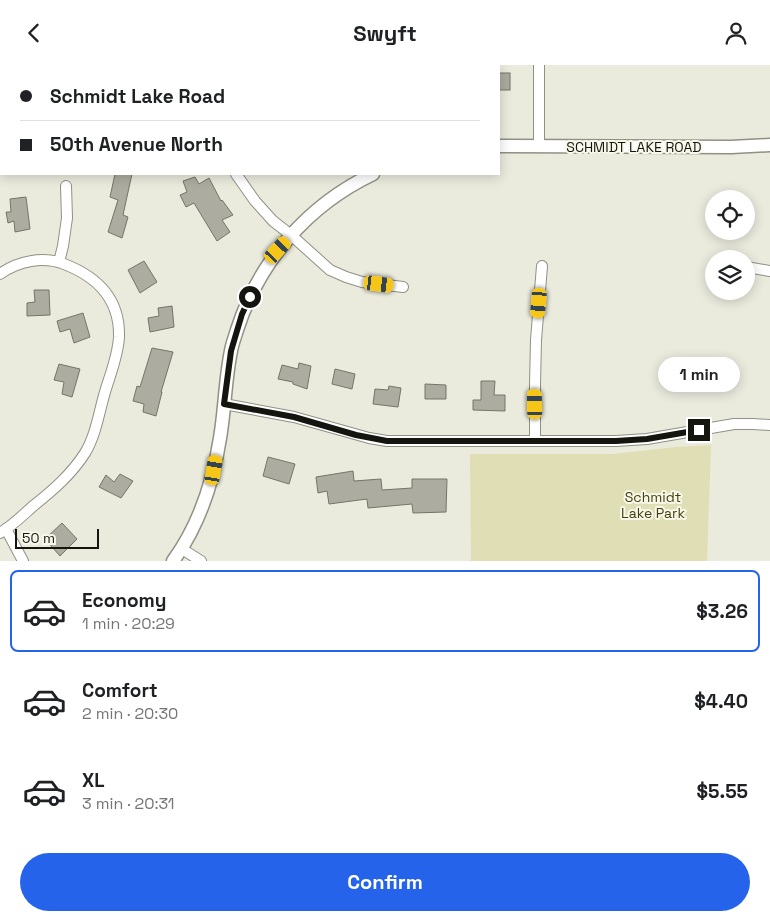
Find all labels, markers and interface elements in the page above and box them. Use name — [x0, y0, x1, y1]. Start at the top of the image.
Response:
icon: back — [20, 19, 48, 47]
text: Swyft — [353, 19, 417, 47]
icon: person — [722, 19, 750, 47]
text: Schmidt Lake Road — [50, 84, 225, 109]
text: 50th Avenue North — [50, 132, 223, 157]
street label: SCHMIDT LAKE ROAD — [566, 138, 702, 156]
map controls — [705, 190, 755, 300]
button: locate — [705, 190, 755, 240]
car — [262, 234, 293, 266]
button: layers — [705, 250, 755, 300]
car — [363, 275, 394, 293]
route start — [239, 286, 261, 308]
car — [530, 287, 547, 319]
callout: 1 min — [658, 357, 740, 393]
text: 1 min — [679, 364, 719, 385]
car — [527, 389, 542, 419]
route end — [688, 419, 710, 441]
car — [204, 454, 223, 486]
park label: Schmidt Lake Park — [621, 488, 685, 522]
scale bar — [15, 526, 99, 549]
text: 50 m — [22, 529, 55, 547]
text: Economy — [82, 588, 166, 613]
icon: car — [22, 589, 67, 634]
text: $3.26 — [696, 599, 748, 624]
text: 1 min · 20:29 — [82, 613, 175, 634]
text: Comfort — [82, 678, 158, 703]
icon: car — [22, 679, 67, 724]
text: $4.40 — [694, 689, 748, 714]
text: 2 min · 20:30 — [82, 703, 178, 724]
text: XL — [82, 768, 105, 793]
icon: car — [22, 769, 67, 814]
text: $5.55 — [697, 779, 748, 804]
text: 3 min · 20:31 — [82, 793, 175, 814]
button: Confirm — [20, 853, 750, 911]

